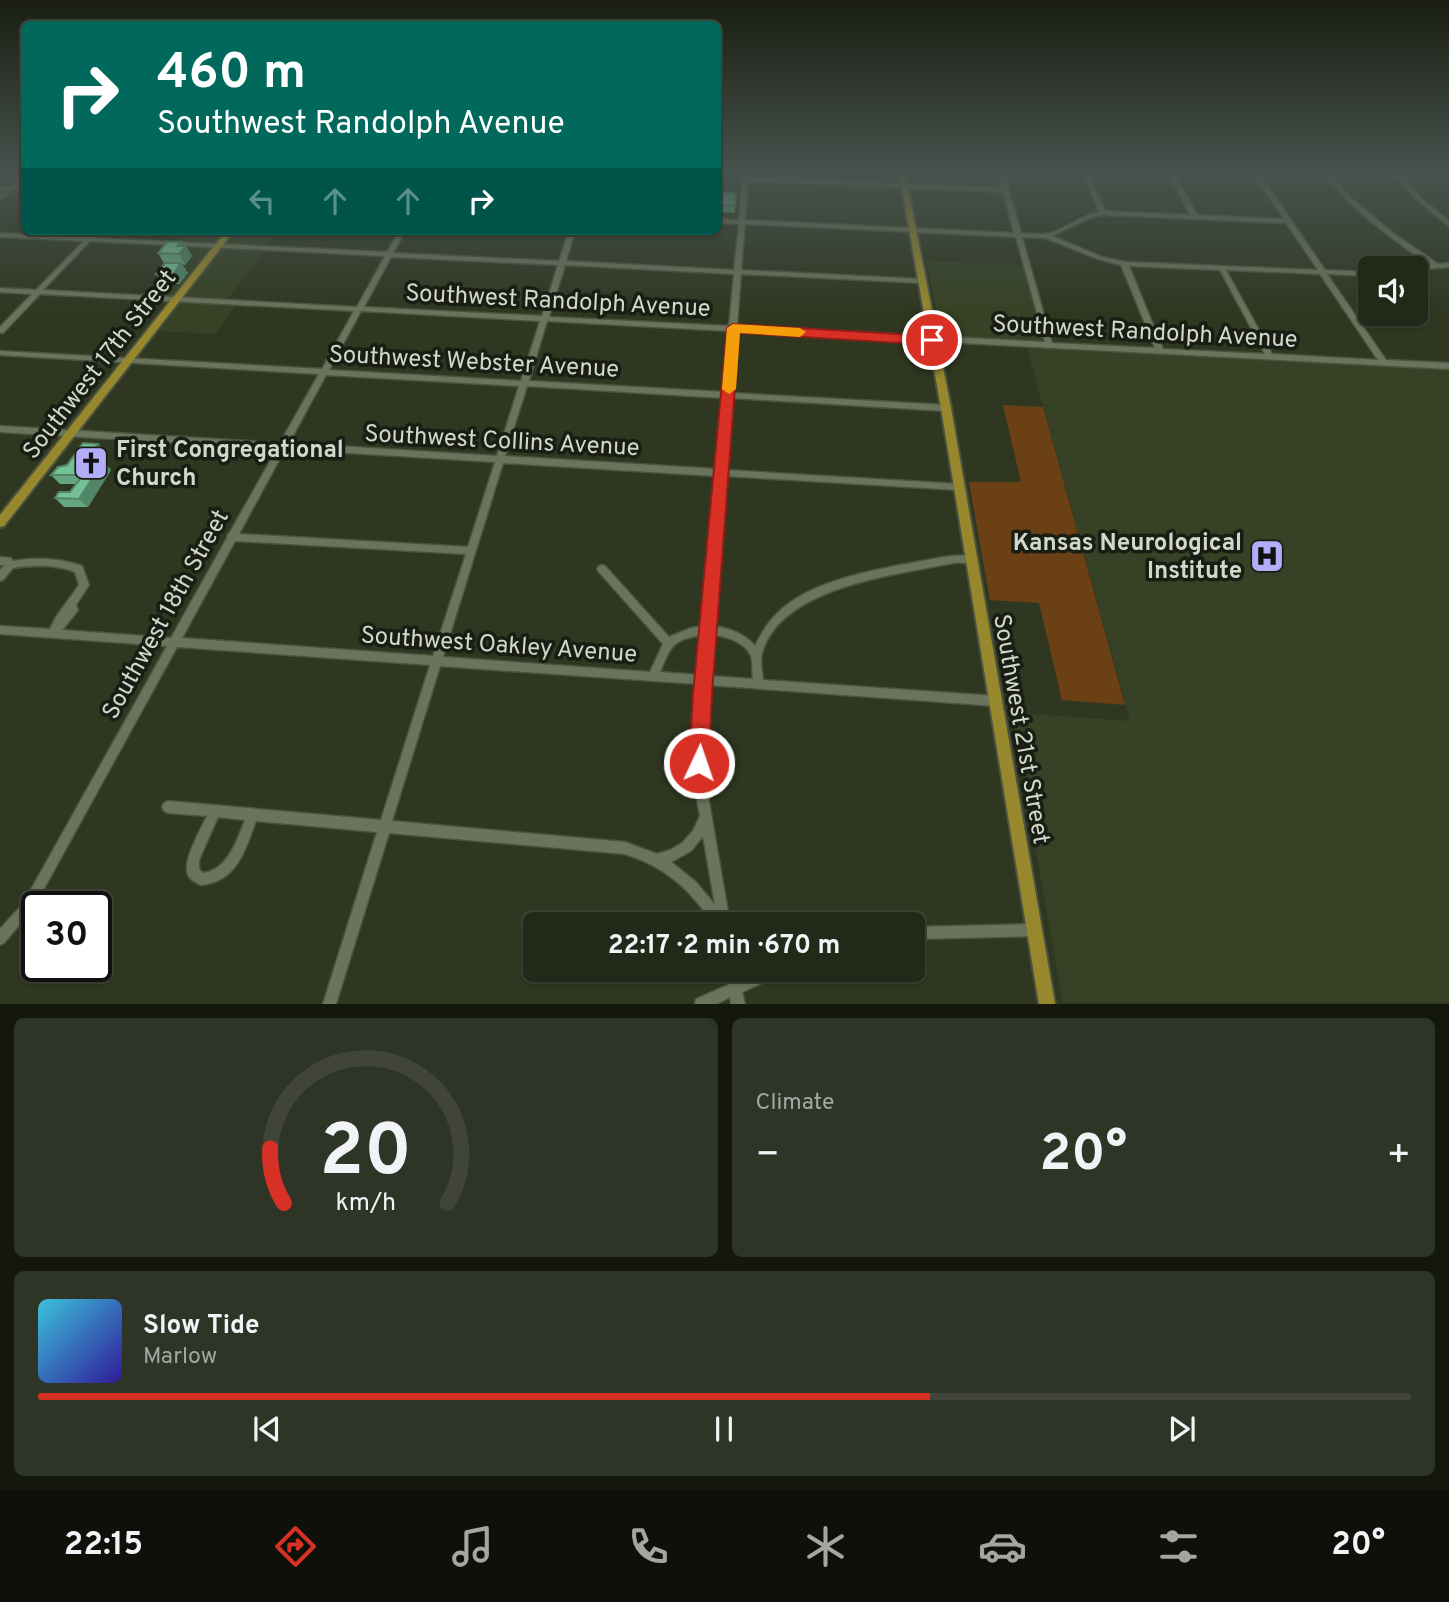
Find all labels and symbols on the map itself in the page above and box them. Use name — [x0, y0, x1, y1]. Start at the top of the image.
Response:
street label: Southwest 17th Street — [17, 264, 184, 466]
street label: Southwest Randolph Avenue — [404, 279, 711, 325]
pin — [902, 310, 962, 370]
street label: Southwest Randolph Avenue — [991, 310, 1298, 356]
street label: Southwest Webster Avenue — [328, 340, 620, 386]
street label: Southwest Collins Avenue — [364, 420, 640, 464]
place label: First Congregational Church — [116, 436, 344, 494]
church icon: First Congregational Church — [72, 444, 110, 482]
street label: Southwest 18th Street — [97, 505, 237, 725]
place label: Kansas Neurological Institute — [1013, 529, 1242, 587]
hospital icon: Kansas Neurological Institute — [1248, 537, 1286, 575]
street label: Southwest 21st Street — [985, 612, 1055, 847]
street label: Southwest Oakley Avenue — [360, 621, 638, 671]
position arrow — [662, 726, 736, 800]
speed limit sign: 30 — [21, 891, 112, 982]

